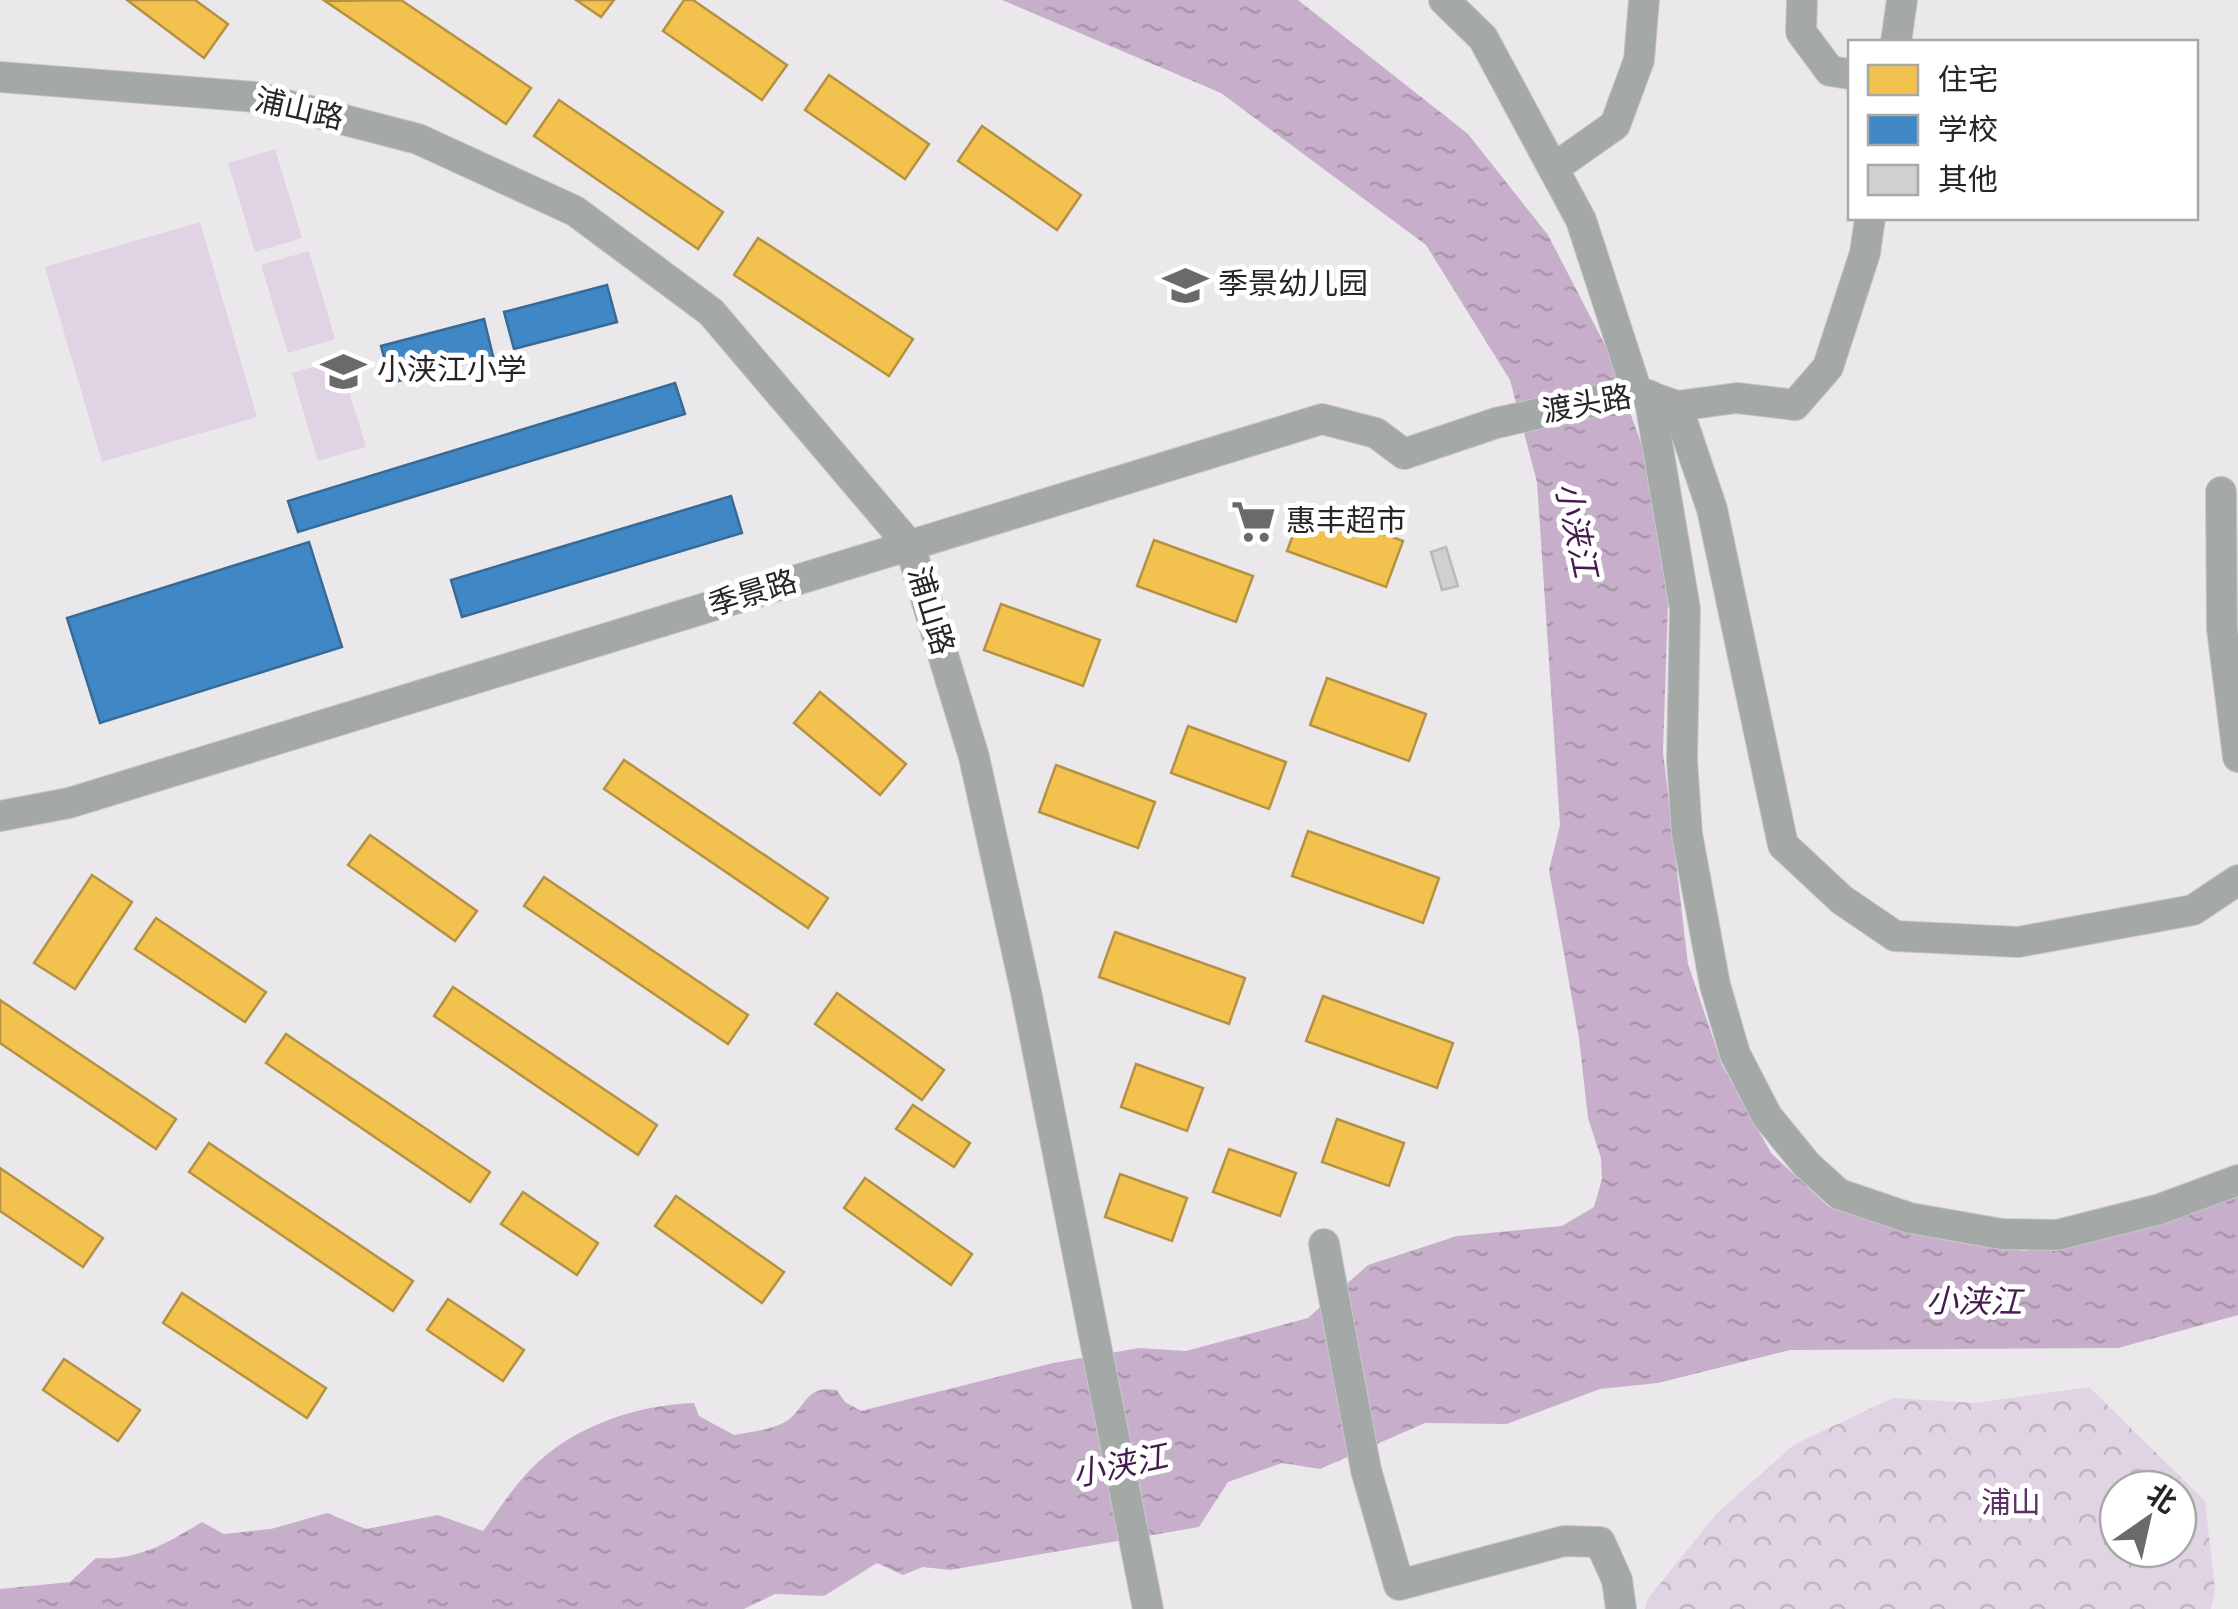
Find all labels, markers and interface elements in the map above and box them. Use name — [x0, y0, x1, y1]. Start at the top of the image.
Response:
legend — [1848, 40, 2198, 220]
text: 住宅 — [1938, 63, 1998, 99]
street label: 浦山路 — [251, 82, 347, 138]
text: 学校 — [1938, 113, 1998, 149]
text: 其他 — [1938, 163, 1998, 199]
school or university icon: 季景幼儿园 — [1161, 261, 1209, 309]
place label: 季景幼儿园 — [1218, 267, 1368, 303]
school or university icon: 小浃江小学 — [320, 347, 368, 395]
place label: 小浃江小学 — [377, 353, 527, 389]
street label: 渡头路 — [1540, 379, 1634, 431]
water label: 小浃江 — [1546, 479, 1605, 584]
supermarket icon: 惠丰超市 — [1229, 498, 1277, 546]
place label: 惠丰超市 — [1286, 504, 1406, 540]
street label: 浦山路 — [900, 563, 960, 659]
street label: 季景路 — [705, 564, 801, 624]
water label: 小浃江 — [1926, 1283, 2025, 1323]
water label: 小浃江 — [1069, 1437, 1174, 1496]
north arrow — [2098, 1469, 2198, 1569]
text: 北 — [2140, 1478, 2182, 1521]
park label: 浦山 — [1981, 1486, 2041, 1522]

